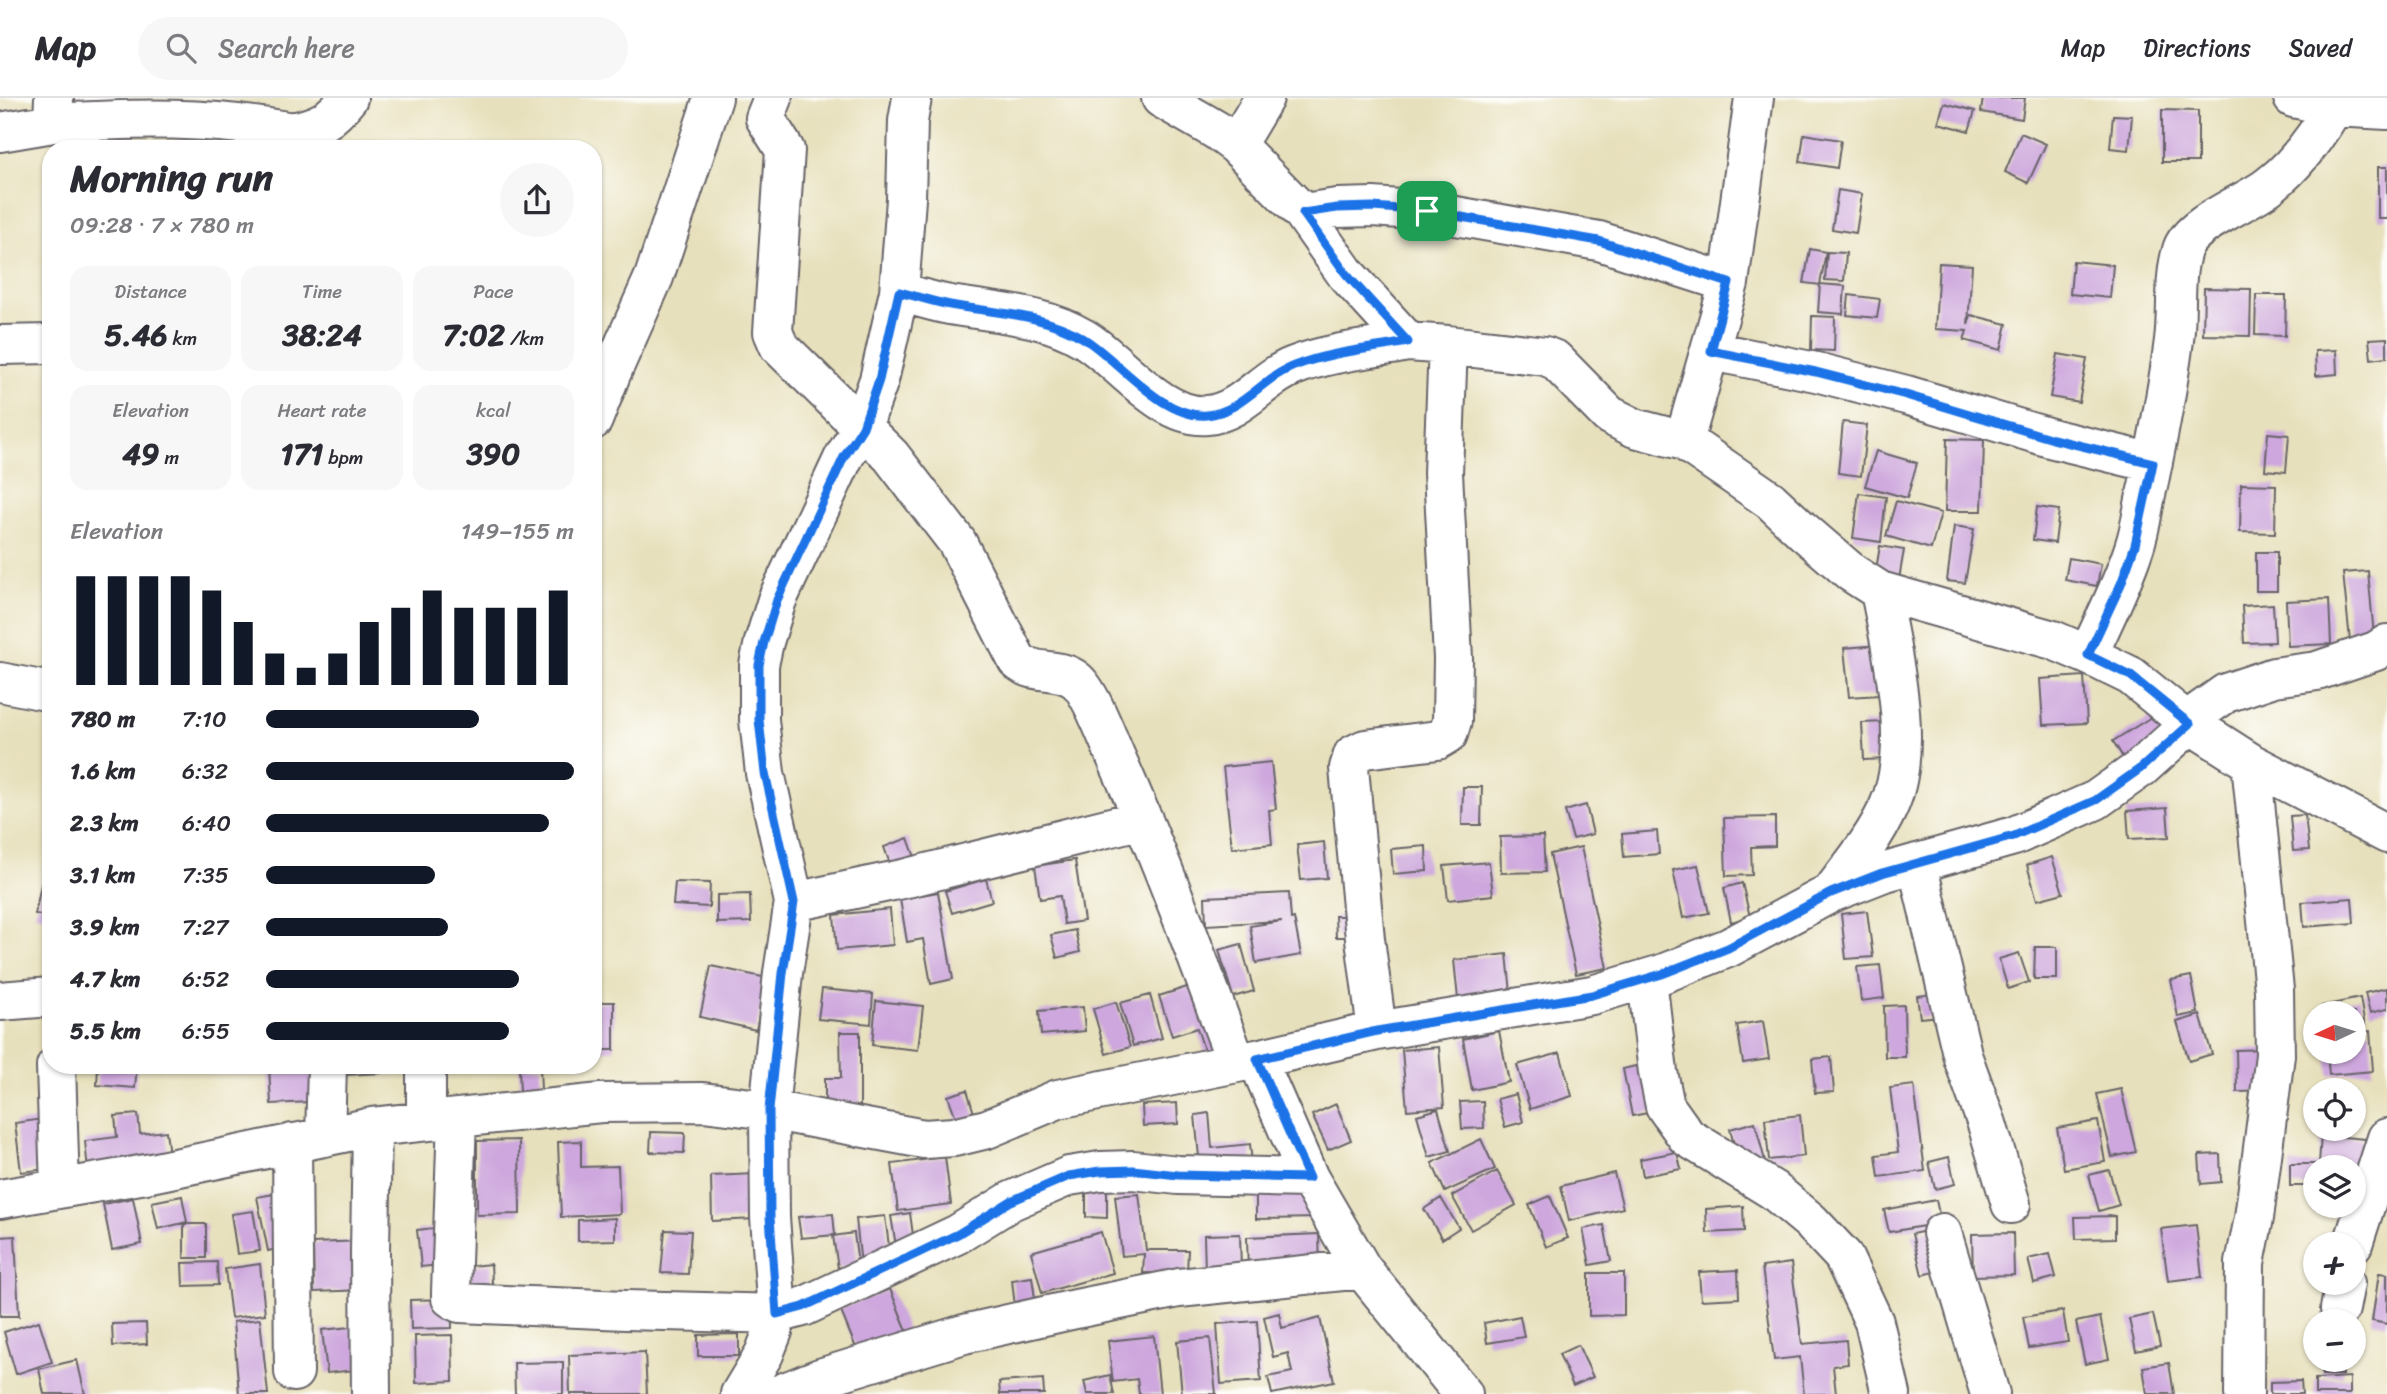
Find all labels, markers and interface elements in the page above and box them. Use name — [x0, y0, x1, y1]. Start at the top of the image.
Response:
search box — [138, 17, 628, 80]
text: Map — [35, 19, 96, 77]
text: Search here — [218, 25, 355, 71]
text: Map — [2061, 27, 2105, 69]
text: Directions — [2143, 27, 2251, 69]
text: Saved — [2289, 27, 2352, 69]
icon: search — [162, 29, 200, 67]
text: Morning run — [70, 145, 273, 212]
button: share — [500, 163, 574, 237]
pin — [1397, 181, 1457, 241]
icon: arrive — [1408, 192, 1446, 230]
text: 09:28 · 7 × 780 m — [70, 205, 254, 246]
text: Distance — [115, 275, 187, 308]
text: Time — [302, 275, 342, 308]
text: Pace — [473, 275, 513, 308]
text: 5.46 — [104, 308, 167, 362]
text: 38:24 — [282, 308, 362, 362]
text: 7:02 — [443, 308, 505, 362]
text: km — [167, 322, 197, 355]
text: /km — [505, 322, 544, 355]
text: Elevation — [112, 394, 189, 427]
text: Heart rate — [277, 394, 367, 427]
text: kcal — [476, 394, 511, 427]
text: 49 — [122, 427, 159, 481]
text: 171 — [281, 427, 323, 481]
text: 390 — [466, 427, 520, 481]
text: m — [159, 441, 179, 474]
text: bpm — [323, 441, 363, 474]
text: Elevation — [70, 511, 163, 552]
text: 149–155 m — [461, 511, 574, 552]
text: 780 m — [70, 699, 135, 740]
text: 7:10 — [182, 699, 226, 740]
text: 1.6 km — [70, 751, 136, 792]
text: 6:32 — [182, 751, 228, 792]
text: 2.3 km — [70, 803, 139, 844]
text: 6:40 — [182, 803, 231, 844]
text: 3.1 km — [70, 855, 135, 896]
text: 7:35 — [182, 855, 229, 896]
text: 3.9 km — [70, 907, 140, 948]
text: 7:27 — [182, 907, 228, 948]
text: 4.7 km — [70, 959, 140, 1000]
text: 6:52 — [182, 959, 229, 1000]
north arrow — [2303, 1001, 2366, 1064]
map controls — [2303, 1001, 2366, 1372]
text: 5.5 km — [70, 1011, 141, 1052]
text: 6:55 — [182, 1011, 230, 1052]
button: locate — [2303, 1078, 2366, 1141]
button: layers — [2303, 1155, 2366, 1218]
button: + — [2303, 1232, 2366, 1295]
button: − — [2303, 1309, 2366, 1372]

